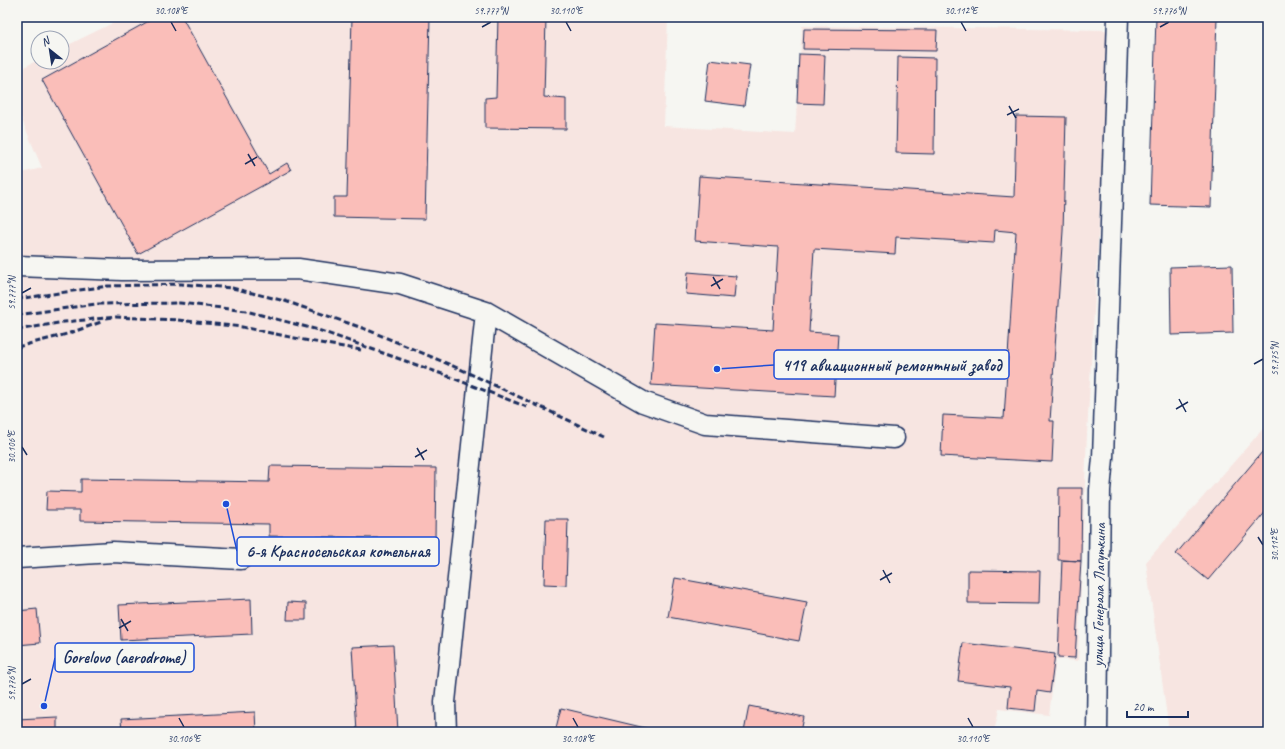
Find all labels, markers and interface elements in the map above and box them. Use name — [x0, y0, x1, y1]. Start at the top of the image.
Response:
text: 30.108°E — [155, 4, 189, 17]
text: 59.777°N — [474, 4, 510, 17]
text: 30.110°E — [550, 4, 584, 17]
text: 30.112°E — [945, 4, 979, 17]
text: 59.776°N — [1152, 4, 1188, 17]
north arrow — [30, 30, 70, 70]
text: N — [39, 32, 53, 49]
text: 59.777°N — [5, 274, 18, 310]
text: 59.775°N — [1268, 340, 1281, 376]
callout: 419 авиационный ремонтный завод — [774, 350, 1009, 379]
text: 419 авиационный ремонтный завод — [783, 355, 1003, 377]
text: 30.106°E — [5, 429, 18, 463]
street label: улица Генерала Лагуткина — [1088, 521, 1110, 668]
text: 30.112°E — [1268, 527, 1281, 561]
callout: 6-я Красносельская котельная — [237, 537, 439, 566]
text: 6-я Красносельская котельная — [246, 541, 431, 562]
callout: Gorelovo (aerodrome) — [55, 643, 194, 672]
text: Gorelovo (aerodrome) — [63, 647, 187, 668]
text: 59.776°N — [5, 665, 18, 701]
scale bar — [1127, 693, 1188, 719]
text: 20 m — [1133, 699, 1155, 715]
text: 30.106°E — [168, 732, 202, 745]
text: 30.108°E — [562, 732, 596, 745]
text: 30.110°E — [957, 732, 991, 745]

